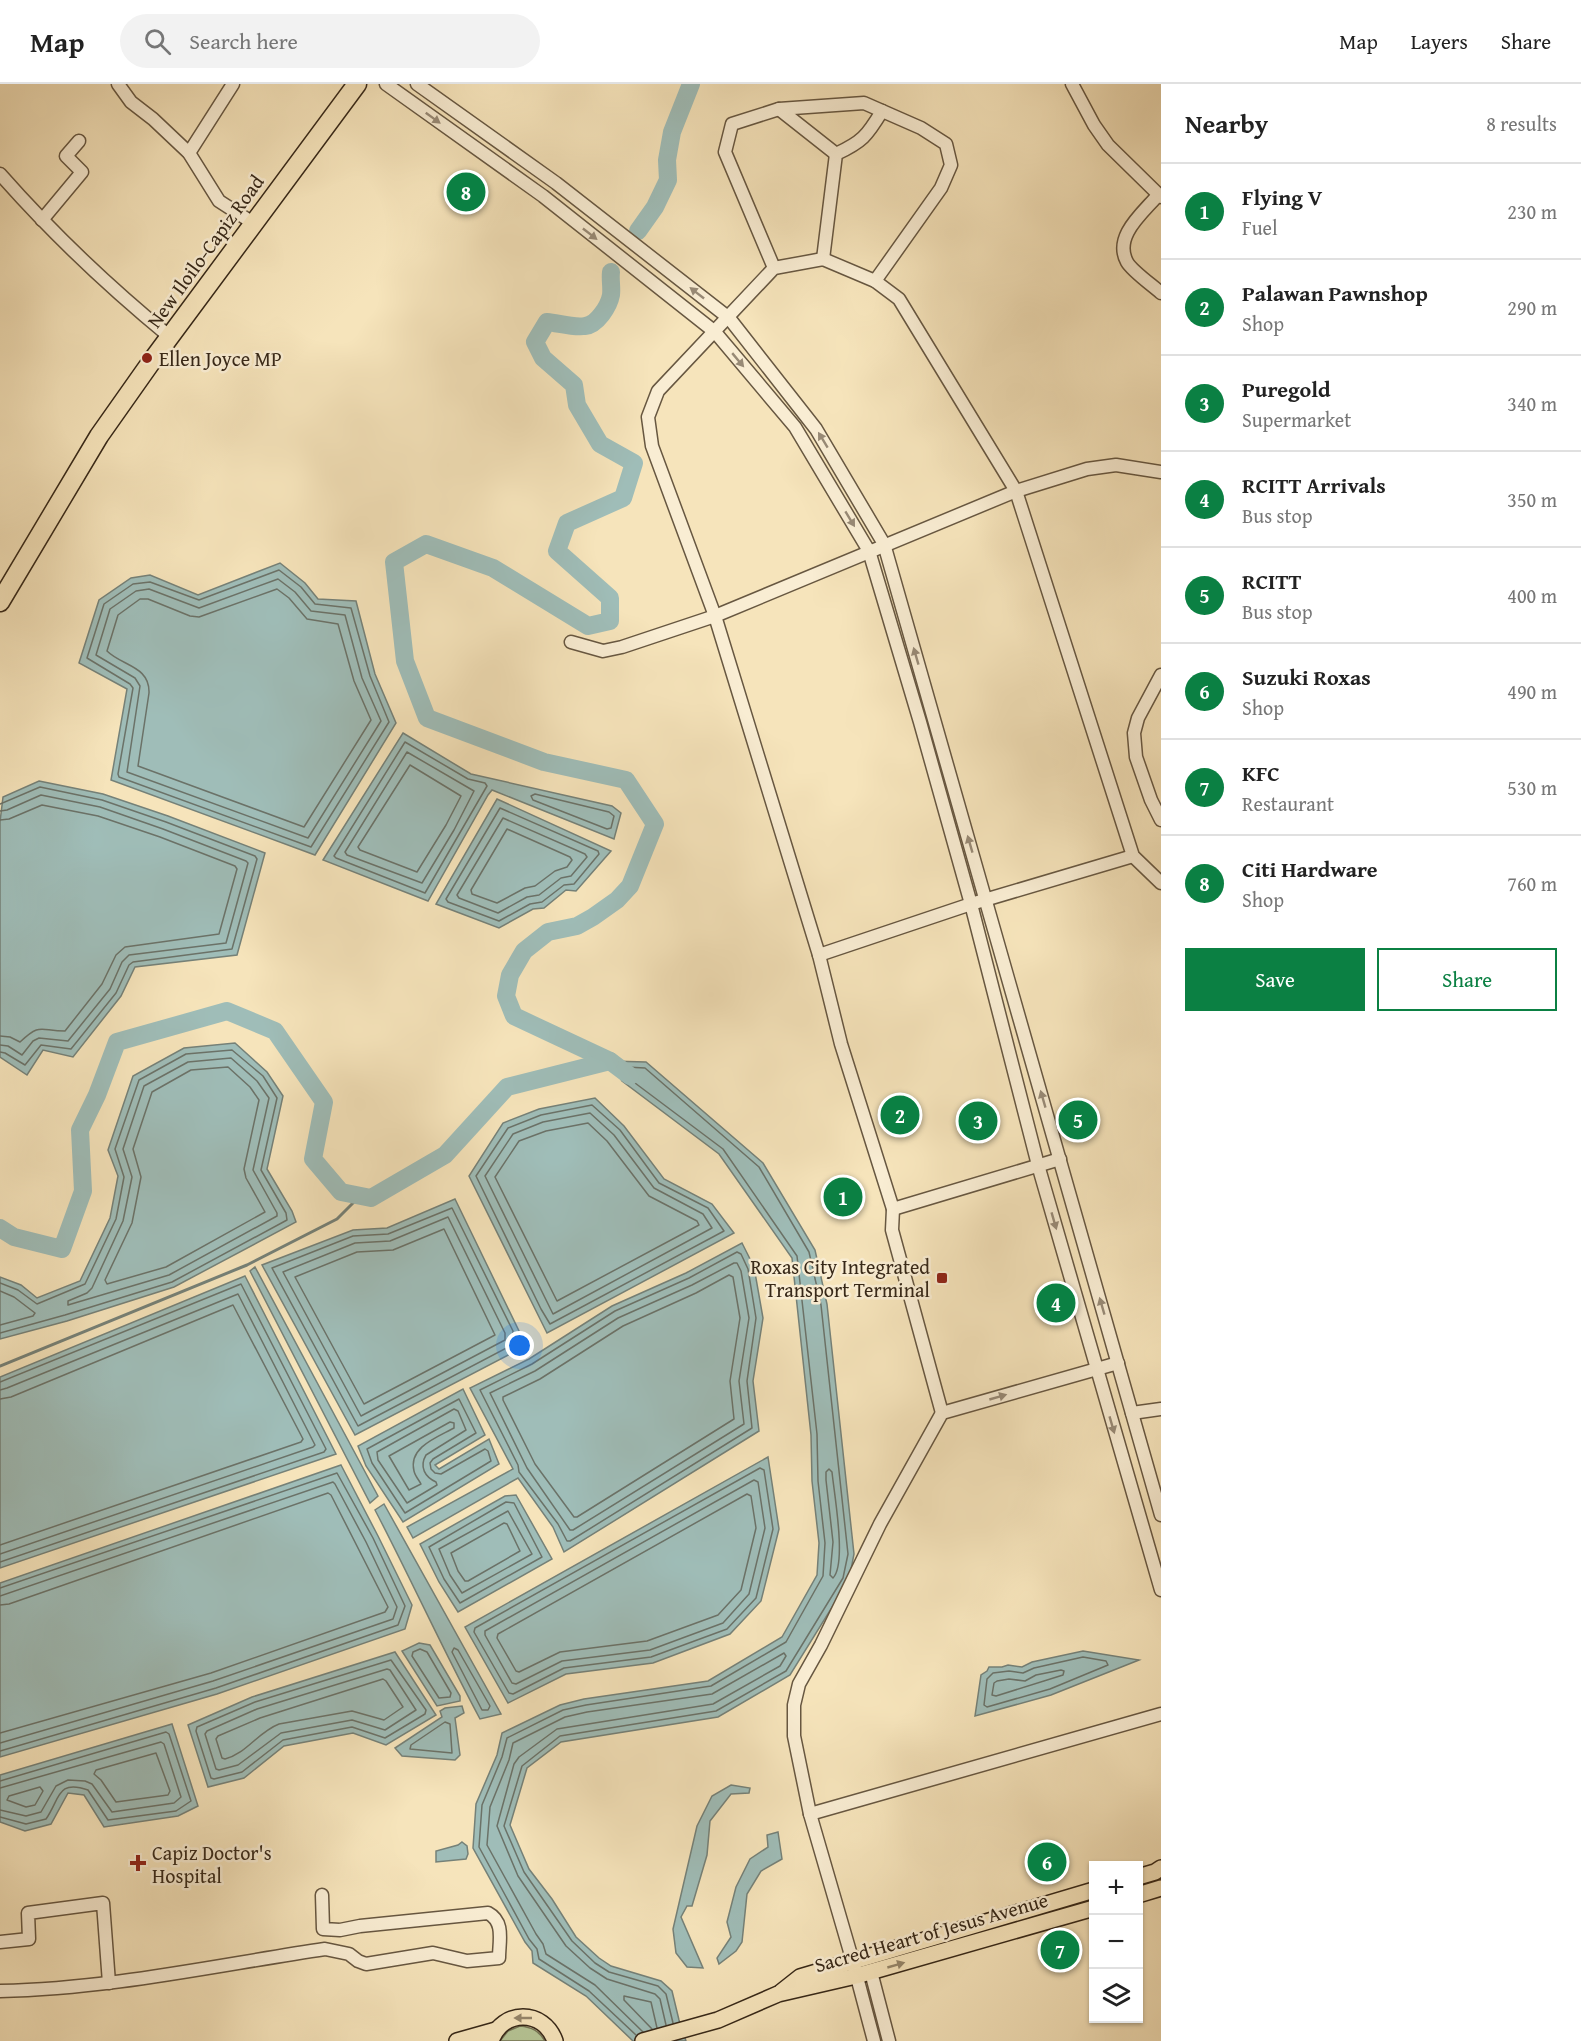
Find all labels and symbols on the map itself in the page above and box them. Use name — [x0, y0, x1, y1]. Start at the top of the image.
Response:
one-way arrow — [425, 112, 441, 124]
street label: New Iloilo-Capiz Road — [139, 168, 271, 334]
pin: 8 — [446, 170, 486, 214]
one-way arrow — [582, 227, 598, 240]
one-way arrow — [689, 287, 705, 299]
place label: Ellen Joyce MP — [159, 344, 282, 373]
marker: Ellen Joyce MP — [140, 351, 154, 365]
one-way arrow — [731, 352, 744, 367]
one-way arrow — [818, 432, 828, 449]
one-way arrow — [844, 511, 855, 527]
one-way arrow — [911, 647, 921, 665]
one-way arrow — [965, 834, 974, 852]
one-way arrow — [1038, 1089, 1047, 1107]
pin: 2 — [880, 1092, 920, 1138]
pin: 3 — [958, 1098, 998, 1144]
pin: 5 — [1058, 1098, 1098, 1142]
pin: 1 — [824, 1174, 862, 1220]
one-way arrow — [1050, 1212, 1059, 1230]
place label: Roxas City Integrated Transport Terminal — [750, 1252, 930, 1304]
marker: Roxas City Integrated Transport Terminal — [935, 1271, 949, 1285]
pin: 4 — [1036, 1280, 1076, 1326]
one-way arrow — [1097, 1297, 1106, 1315]
your location — [505, 1331, 534, 1360]
one-way arrow — [989, 1392, 1007, 1401]
one-way arrow — [1108, 1416, 1117, 1434]
place label: Capiz Doctor's Hospital — [152, 1838, 272, 1890]
pin: 6 — [1028, 1840, 1066, 1884]
marker: Capiz Doctor's Hospital — [129, 1854, 147, 1872]
street label: Sacred Heart of Jesus Avenue — [811, 1885, 1051, 1979]
pin: 7 — [1040, 1928, 1080, 1972]
one-way arrow — [887, 1960, 905, 1969]
one-way arrow — [513, 2013, 532, 2023]

